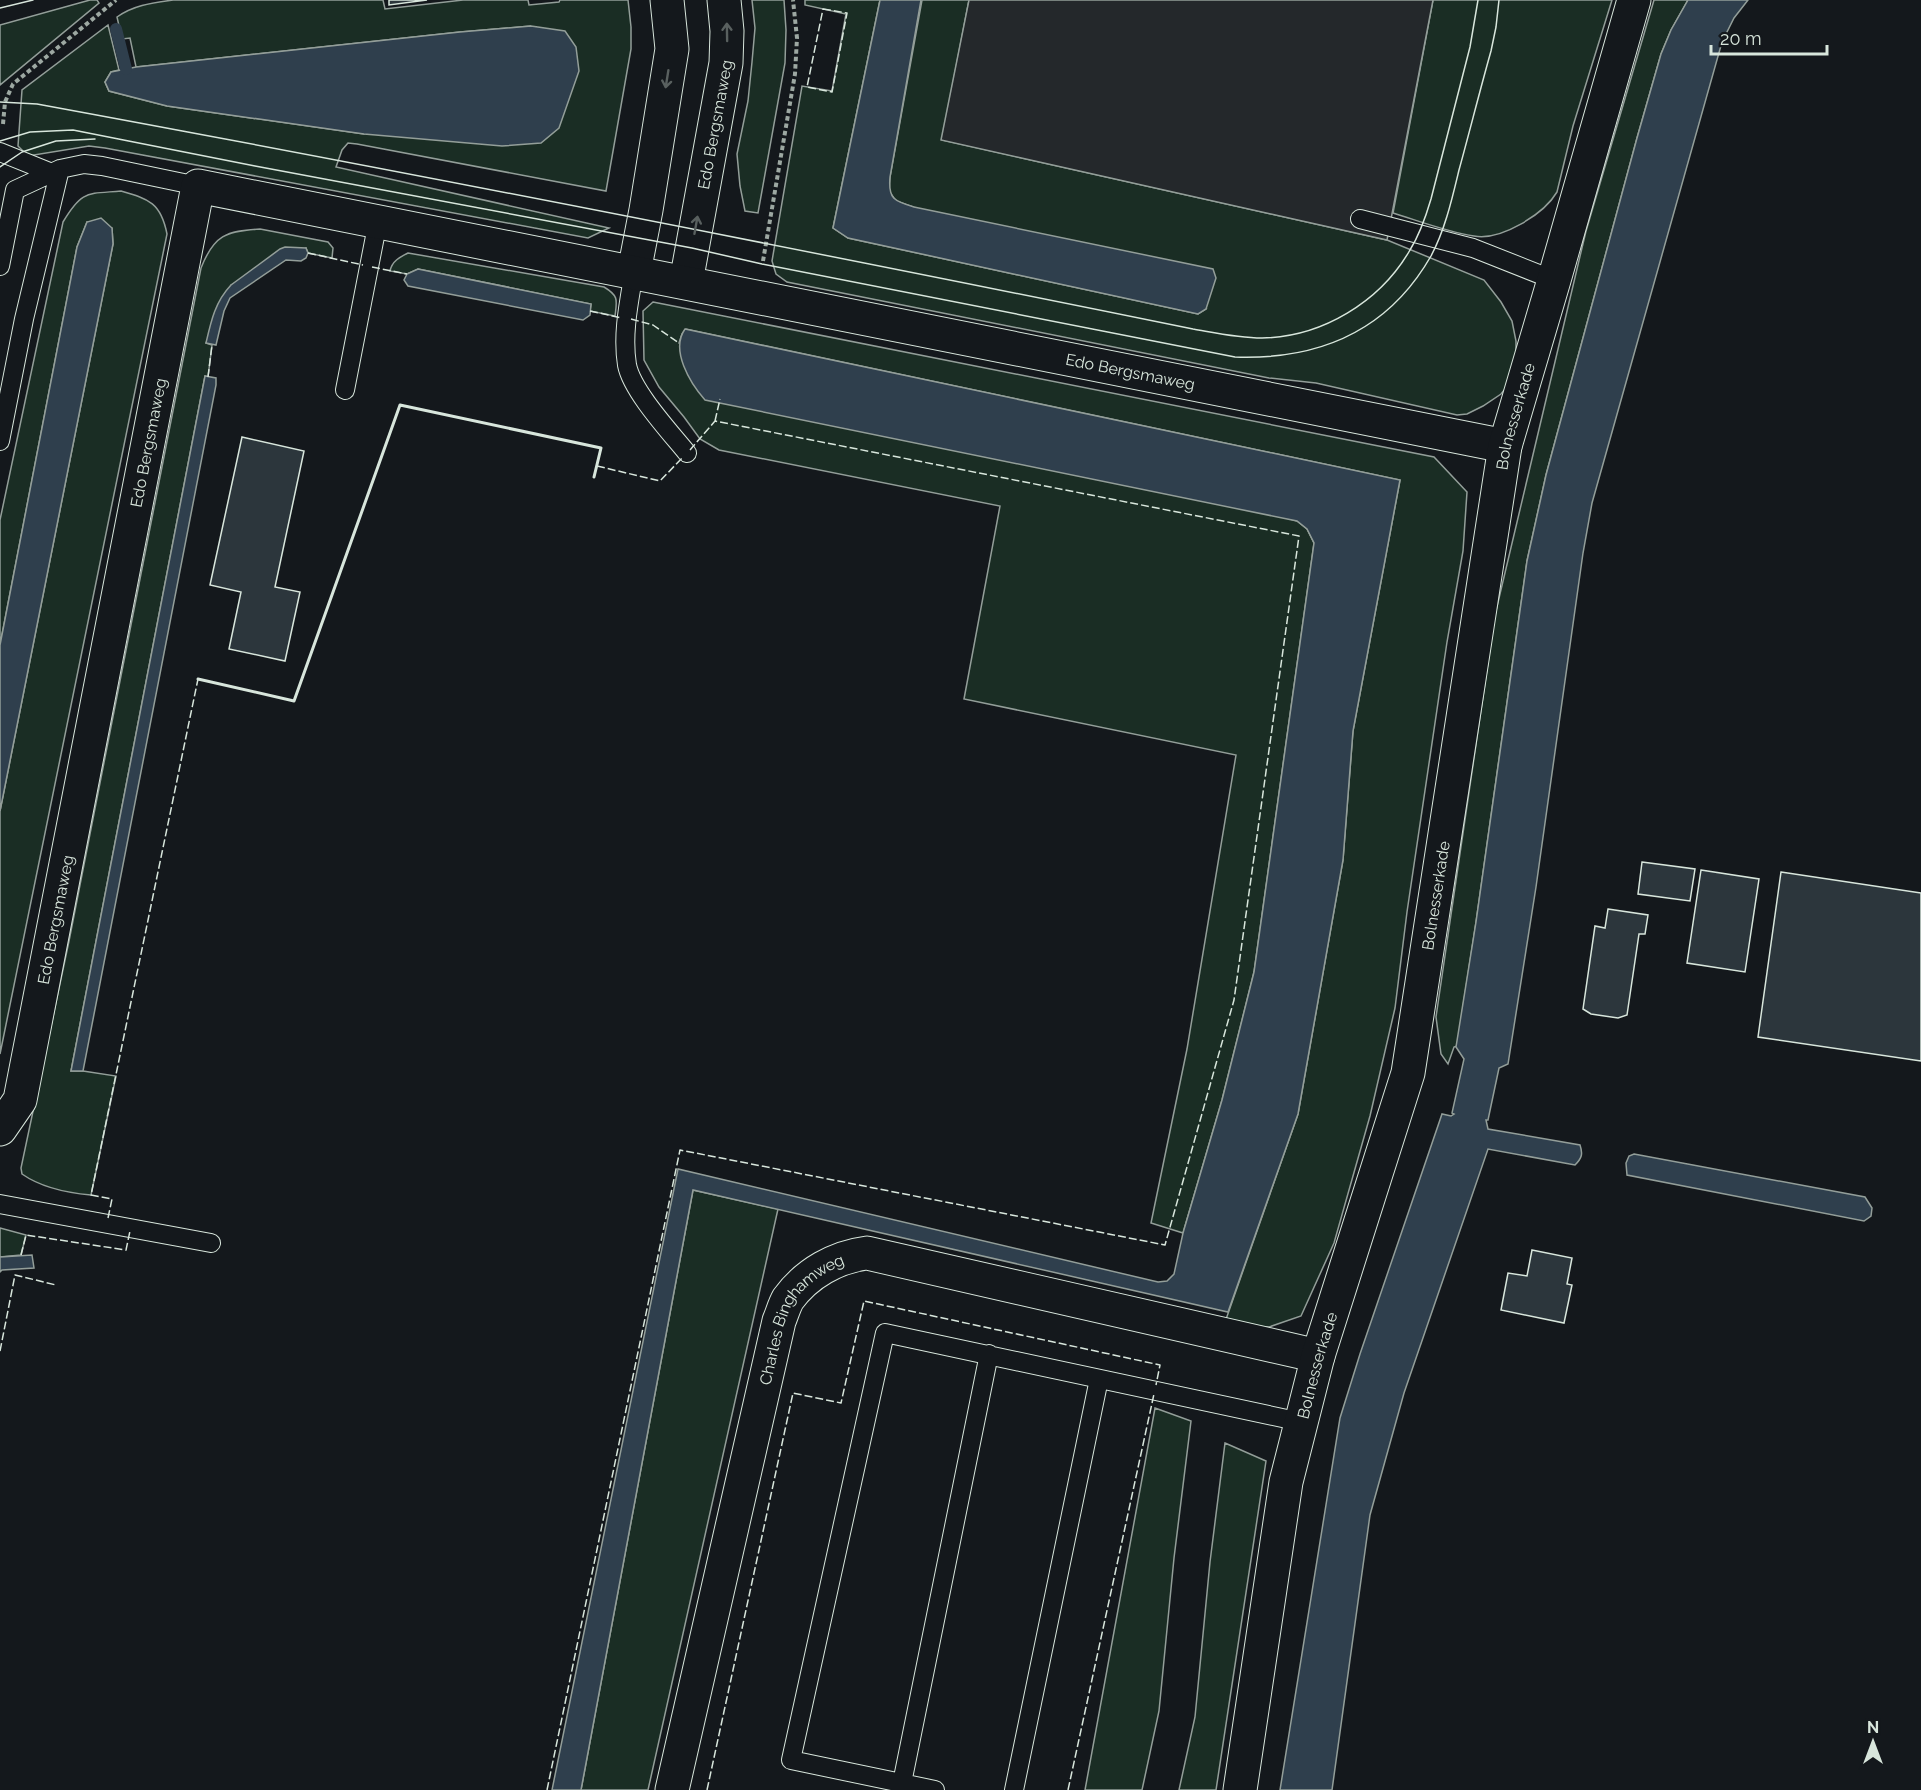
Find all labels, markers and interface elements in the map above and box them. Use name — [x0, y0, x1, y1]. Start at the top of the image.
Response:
scale bar — [1711, 18, 1826, 56]
one-way arrow — [721, 23, 732, 43]
text: 20 m — [1720, 28, 1762, 49]
street label: Edo Bergsmaweg — [694, 58, 736, 191]
one-way arrow — [661, 69, 672, 88]
one-way arrow — [691, 215, 702, 235]
street label: Edo Bergsmaweg — [1064, 350, 1197, 394]
street label: Bolnesserkade — [1492, 361, 1539, 471]
street label: Edo Bergsmaweg — [127, 376, 170, 509]
street label: Bolnesserkade — [1418, 840, 1454, 952]
street label: Edo Bergsmaweg — [34, 853, 78, 986]
street label: Charles Binghamweg — [756, 1250, 847, 1387]
street label: Bolnesserkade — [1293, 1310, 1341, 1421]
north arrow — [1843, 1712, 1903, 1772]
text: N — [1867, 1718, 1879, 1737]

